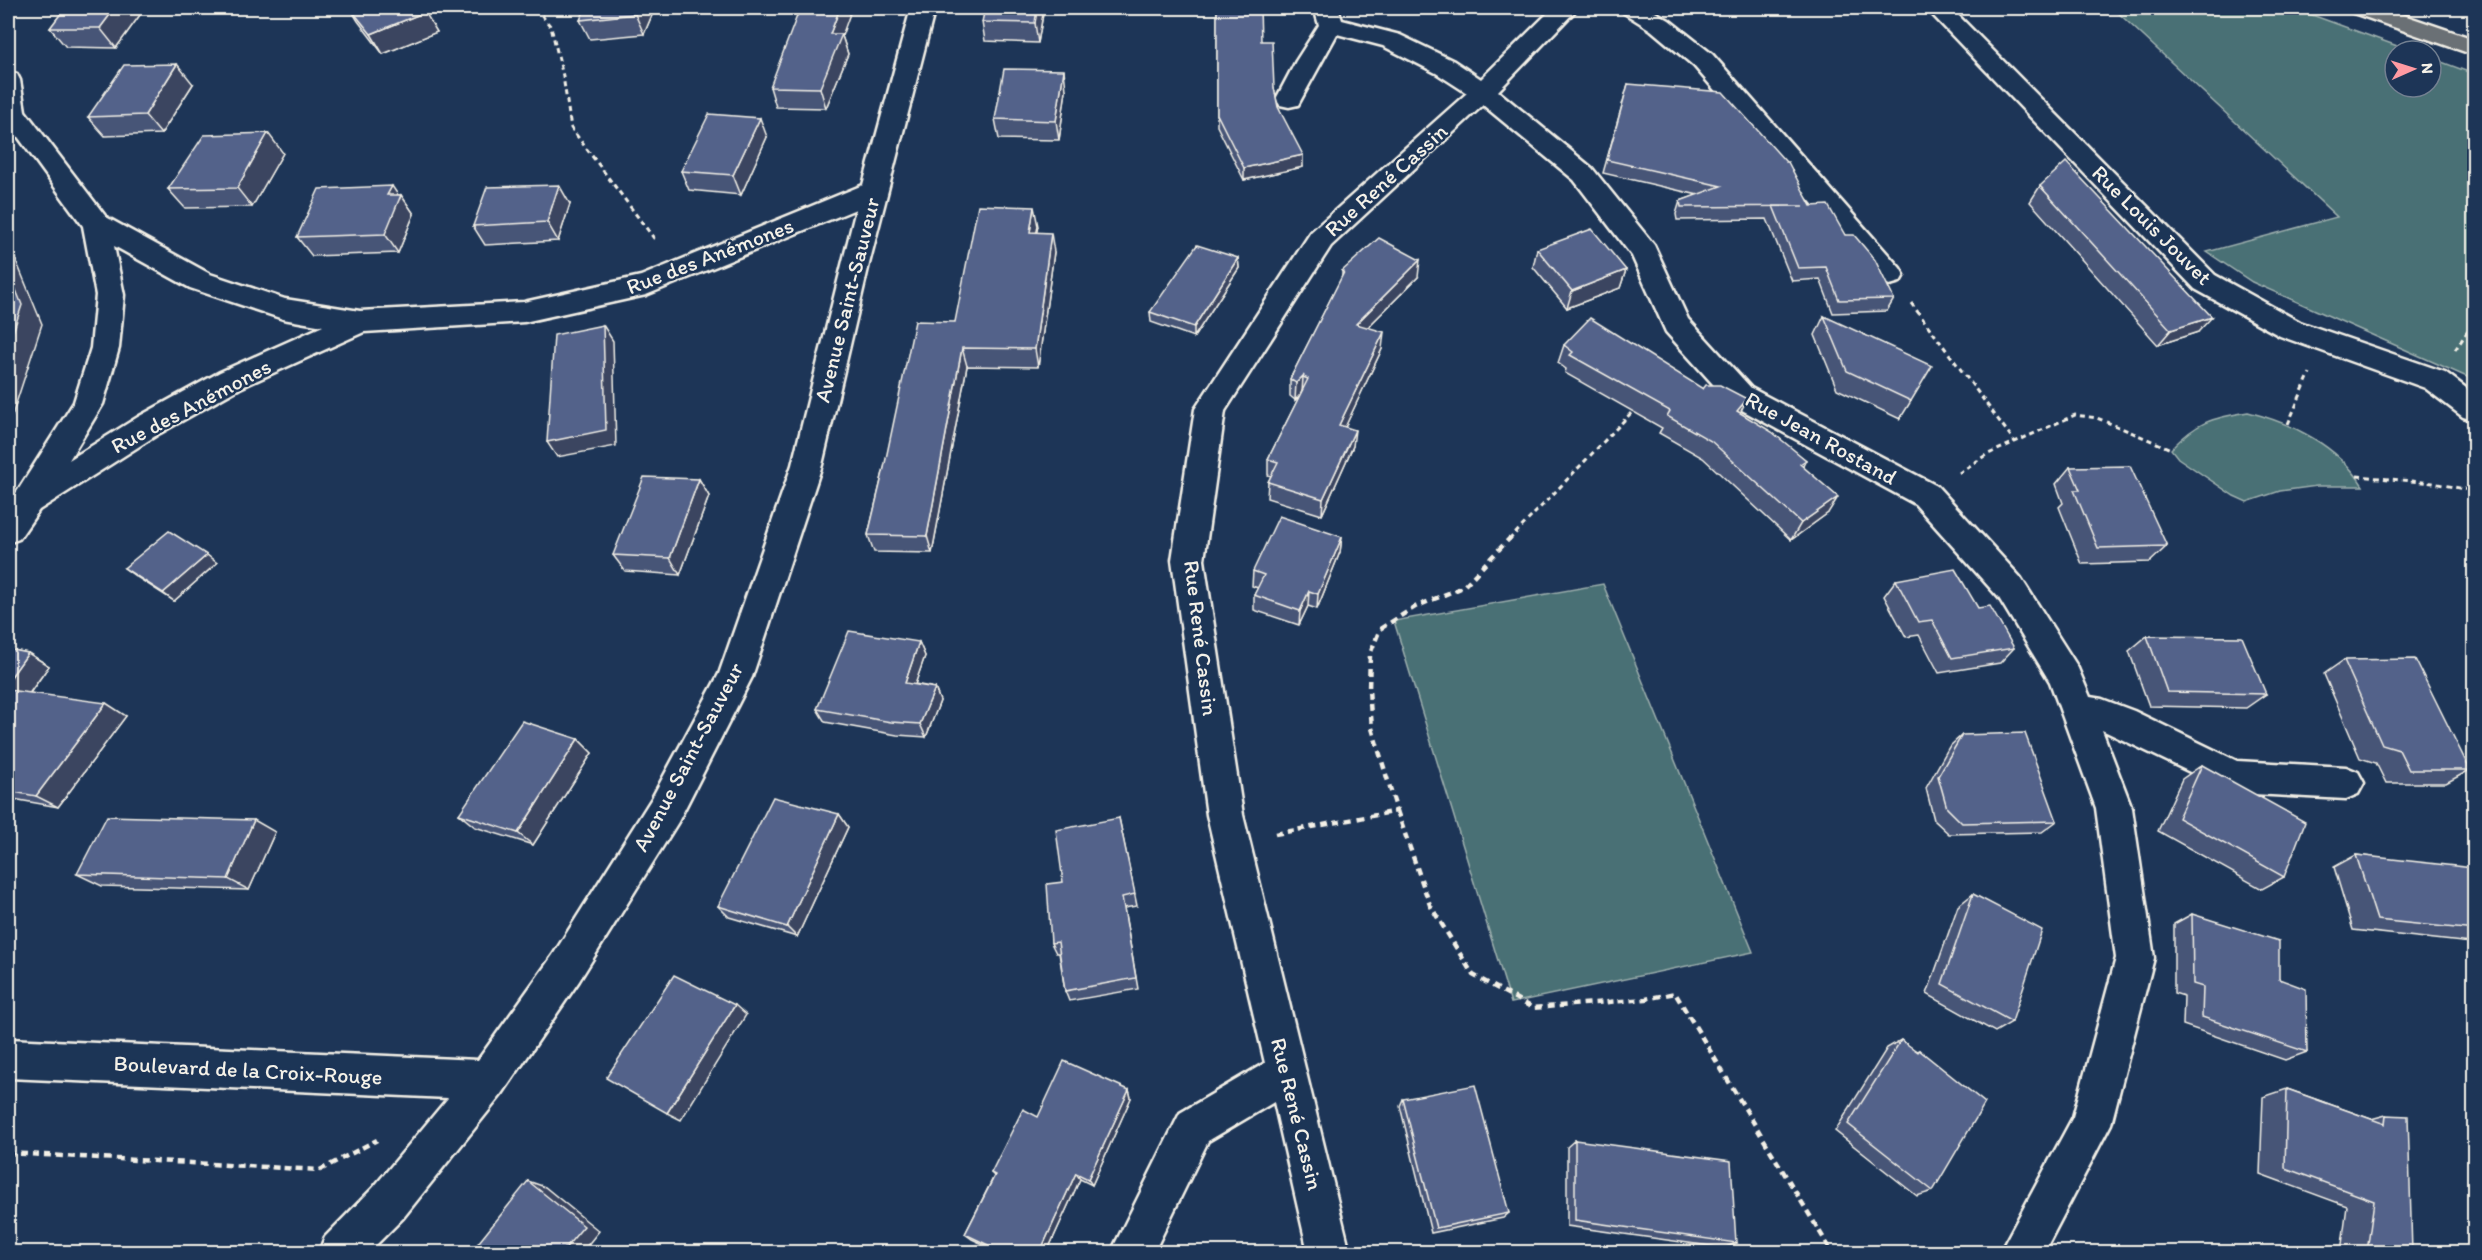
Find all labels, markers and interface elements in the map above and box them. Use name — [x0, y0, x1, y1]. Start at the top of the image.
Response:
north arrow — [2383, 39, 2443, 99]
text: N — [2418, 62, 2437, 74]
street label: Rue René Cassin — [1319, 117, 1454, 242]
street label: Rue Louis Jouvet — [2086, 159, 2218, 291]
street label: Avenue Saint-Sauveur — [808, 194, 886, 405]
street label: Rue des Anémones — [622, 212, 798, 300]
street label: Rue des Anémones — [106, 353, 276, 459]
street label: Rue Jean Rostand — [1741, 385, 1902, 491]
street label: Rue René Cassin — [1178, 559, 1224, 718]
street label: Avenue Saint-Sauveur — [627, 658, 749, 856]
street label: Rue René Cassin — [1265, 1035, 1329, 1194]
street label: Boulevard de la Croix-Rouge — [113, 1049, 383, 1091]

